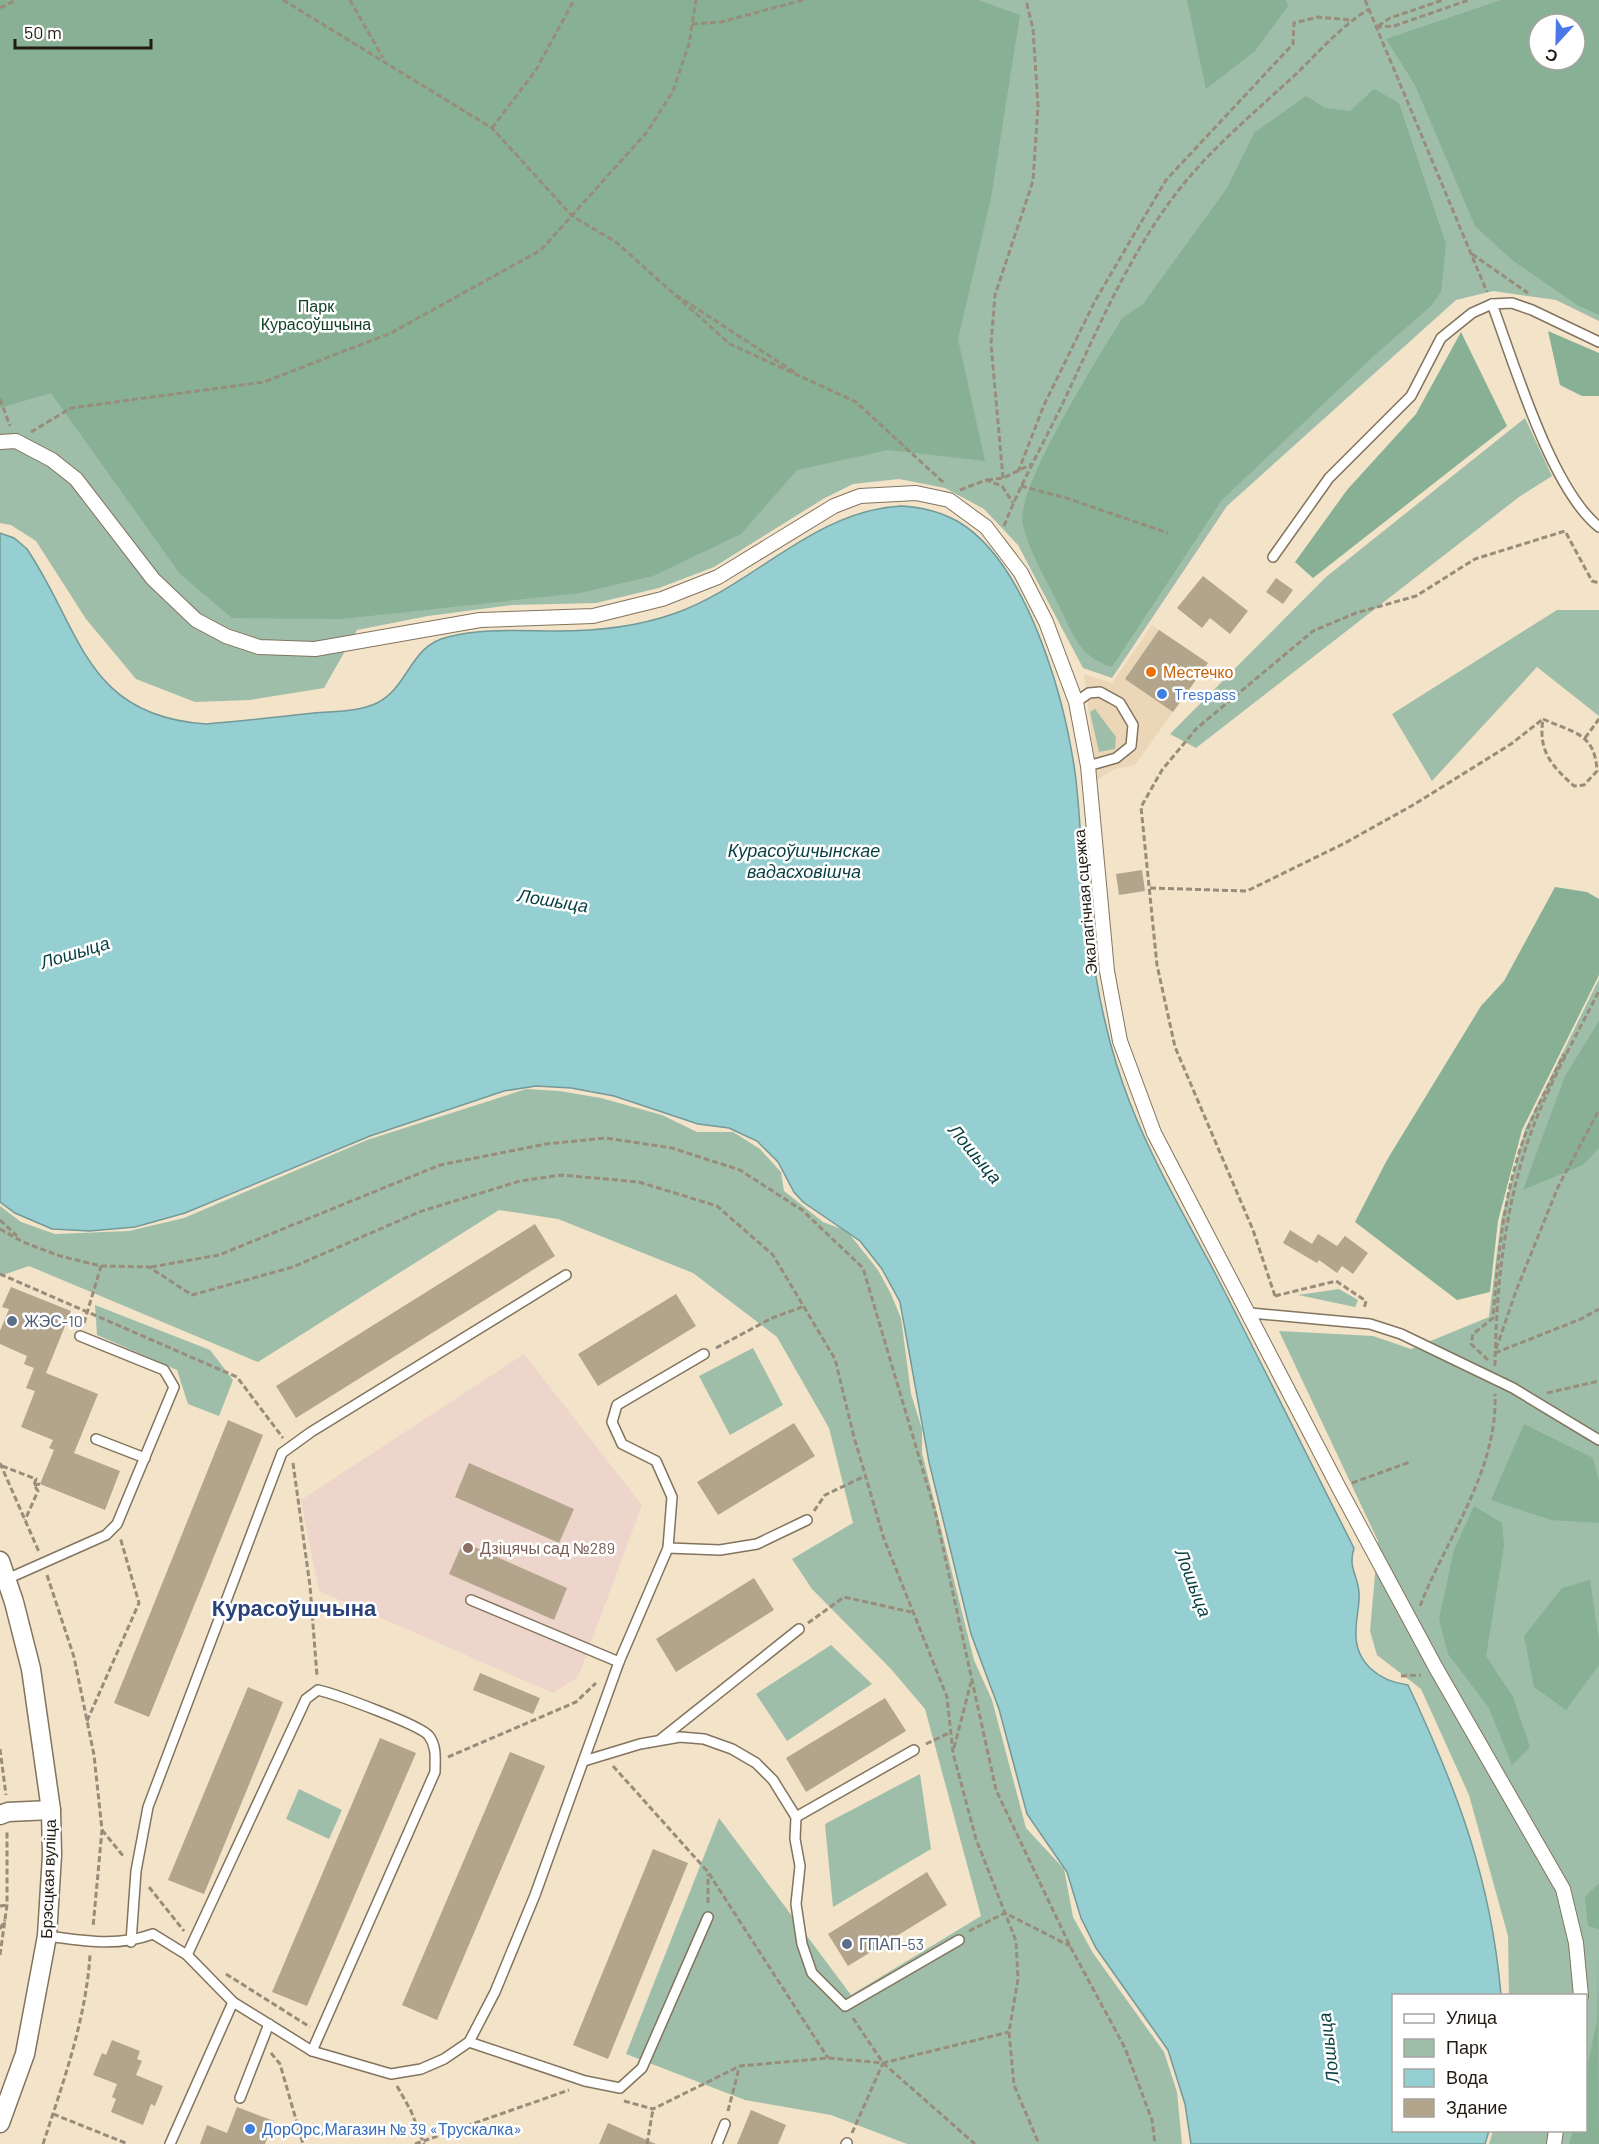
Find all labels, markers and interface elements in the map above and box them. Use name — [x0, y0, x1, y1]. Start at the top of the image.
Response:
scale bar — [15, 12, 152, 50]
north arrow — [1527, 12, 1587, 72]
text: 50 m — [24, 21, 62, 43]
text: С — [1542, 45, 1560, 67]
park label: Парк Курасоўшчына — [261, 296, 371, 333]
place label: Местечко — [1163, 662, 1233, 681]
marker: Местечко — [1144, 665, 1158, 679]
place label: Trespass — [1174, 684, 1236, 703]
marker: Trespass — [1155, 687, 1169, 701]
street label: Экалагічная сцежка — [1069, 828, 1100, 976]
water label: Курасоўшчынскае вадасховішча — [728, 839, 880, 882]
water label: Лошыца — [515, 883, 590, 916]
water label: Лошыца — [37, 931, 112, 973]
water label: Лошыца — [944, 1118, 1007, 1188]
place label: ЖЭС-10 — [24, 1311, 83, 1330]
marker: ЖЭС-10 — [5, 1314, 19, 1328]
place label: Дзіцячы сад №289 — [480, 1538, 615, 1557]
marker: Дзіцячы сад №289 — [461, 1541, 475, 1555]
water label: Лошыца — [1171, 1545, 1217, 1620]
district label: Курасоўшчына — [212, 1594, 377, 1621]
street label: Брэсцкая вуліца — [36, 1819, 59, 1939]
place label: ГПАП-53 — [859, 1934, 924, 1953]
marker: ГПАП-53 — [840, 1937, 854, 1951]
legend — [1392, 1994, 1587, 2132]
text: Улица — [1446, 2006, 1498, 2028]
water label: Лошыца — [1313, 2012, 1343, 2086]
text: Парк — [1446, 2036, 1487, 2058]
text: Вода — [1446, 2066, 1489, 2088]
text: Здание — [1446, 2096, 1507, 2118]
place label: ДорОрс,Магазин № 39 «Трускалка» — [262, 2119, 522, 2138]
marker: ДорОрс,Магазин № 39 «Трускалка» — [243, 2122, 257, 2136]

